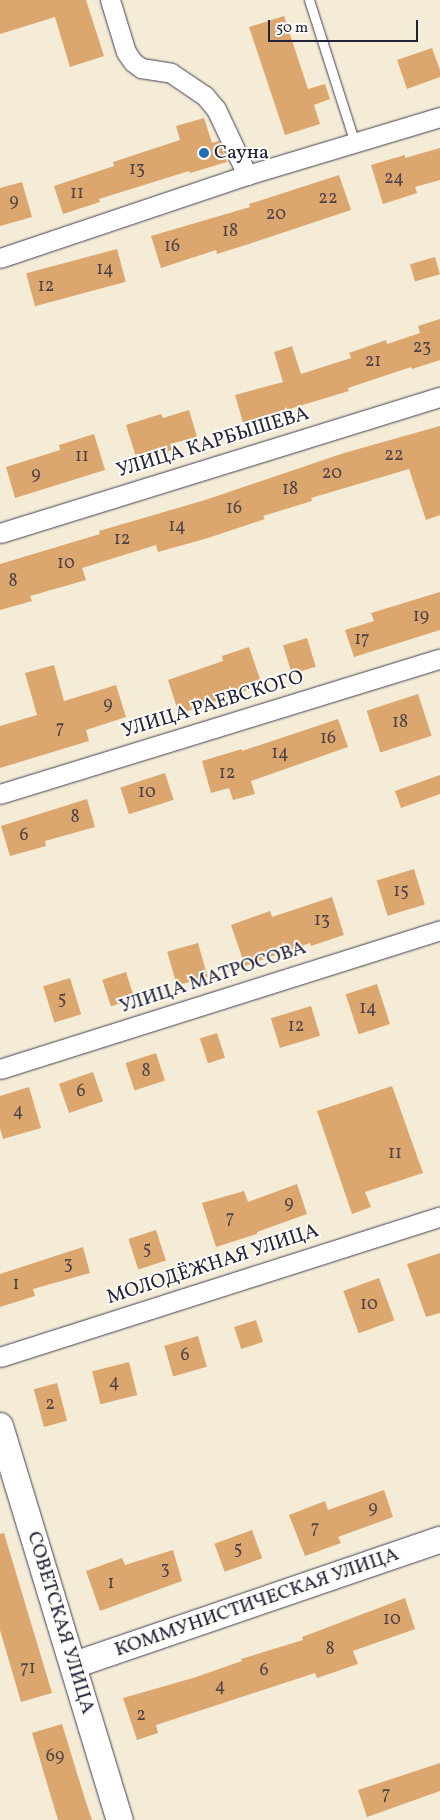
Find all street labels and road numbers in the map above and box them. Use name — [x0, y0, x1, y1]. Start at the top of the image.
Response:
street label: УЛИЦА КАРБЫШЕВА — [114, 402, 312, 484]
street label: УЛИЦА РАЕВСКОГО — [119, 666, 307, 744]
street label: УЛИЦА МАТРОСОВА — [117, 936, 309, 1020]
street label: МОЛОДЁЖНАЯ УЛИЦА — [104, 1219, 322, 1311]
street label: СОВЕТСКАЯ УЛИЦА — [21, 1529, 99, 1717]
street label: КОММУНИСТИЧЕСКАЯ УЛИЦА — [112, 1543, 402, 1663]

